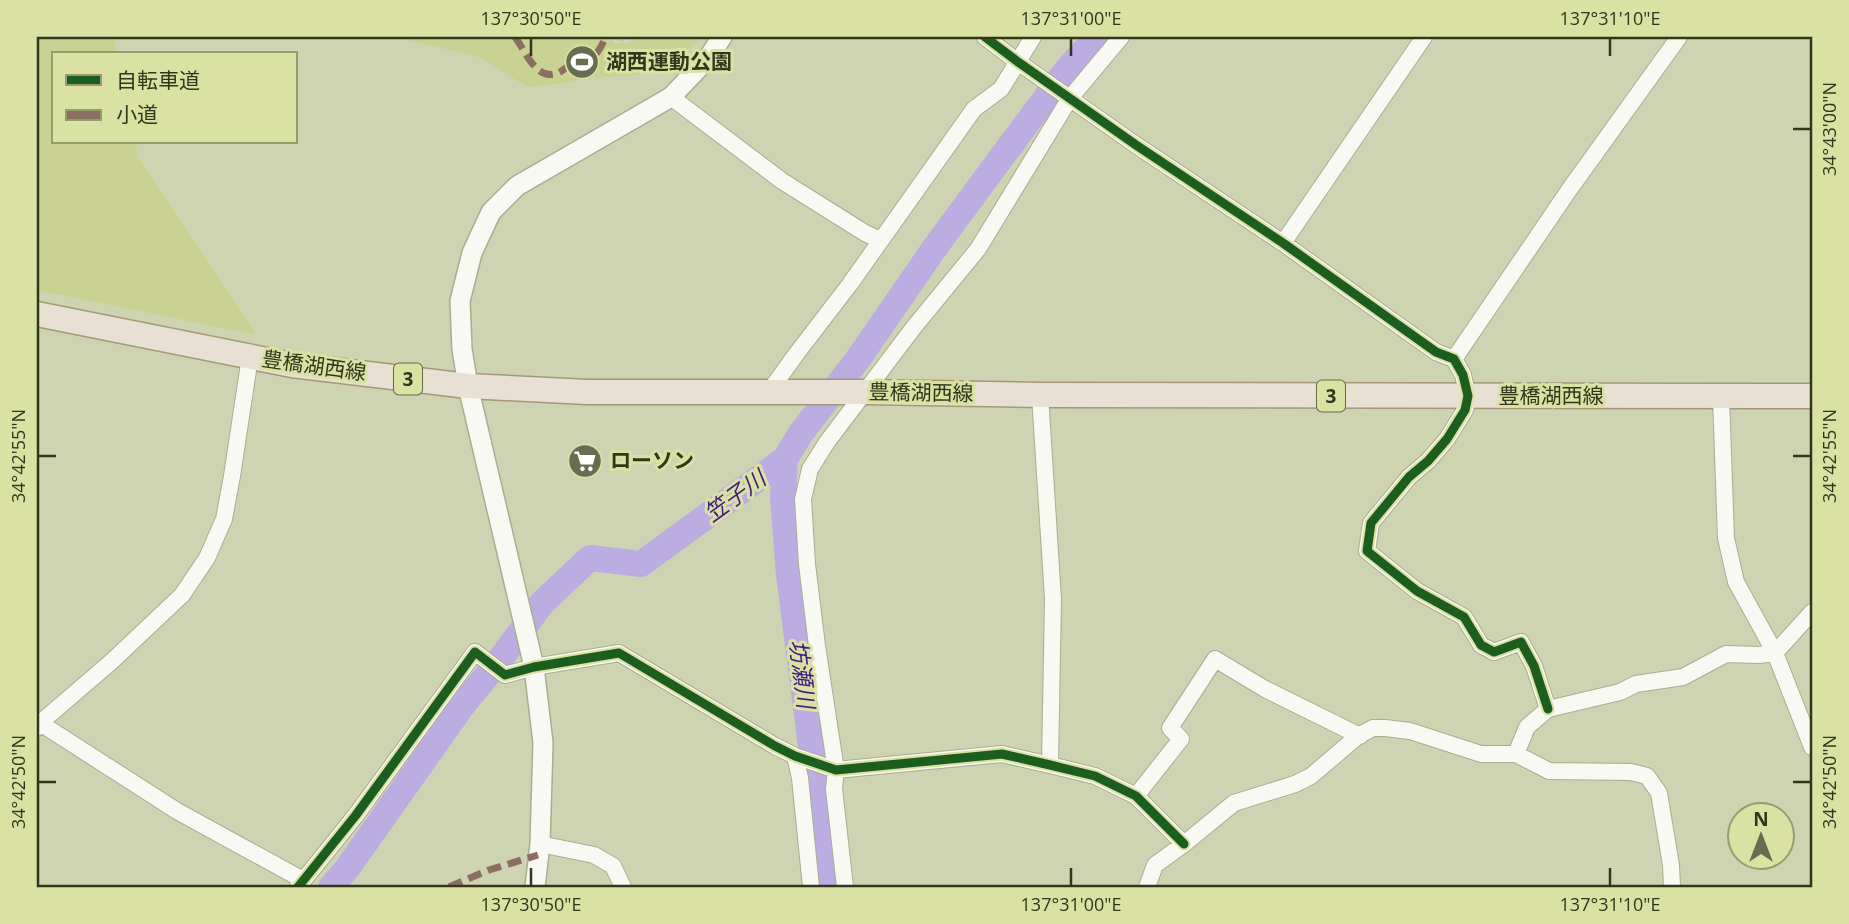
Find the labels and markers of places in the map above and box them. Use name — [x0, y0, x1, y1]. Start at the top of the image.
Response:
sports icon: 湖西運動公園 — [563, 43, 601, 81]
place label: 湖西運動公園 — [606, 47, 732, 75]
supermarket icon: ローソン — [566, 442, 604, 480]
place label: ローソン — [610, 446, 694, 474]

